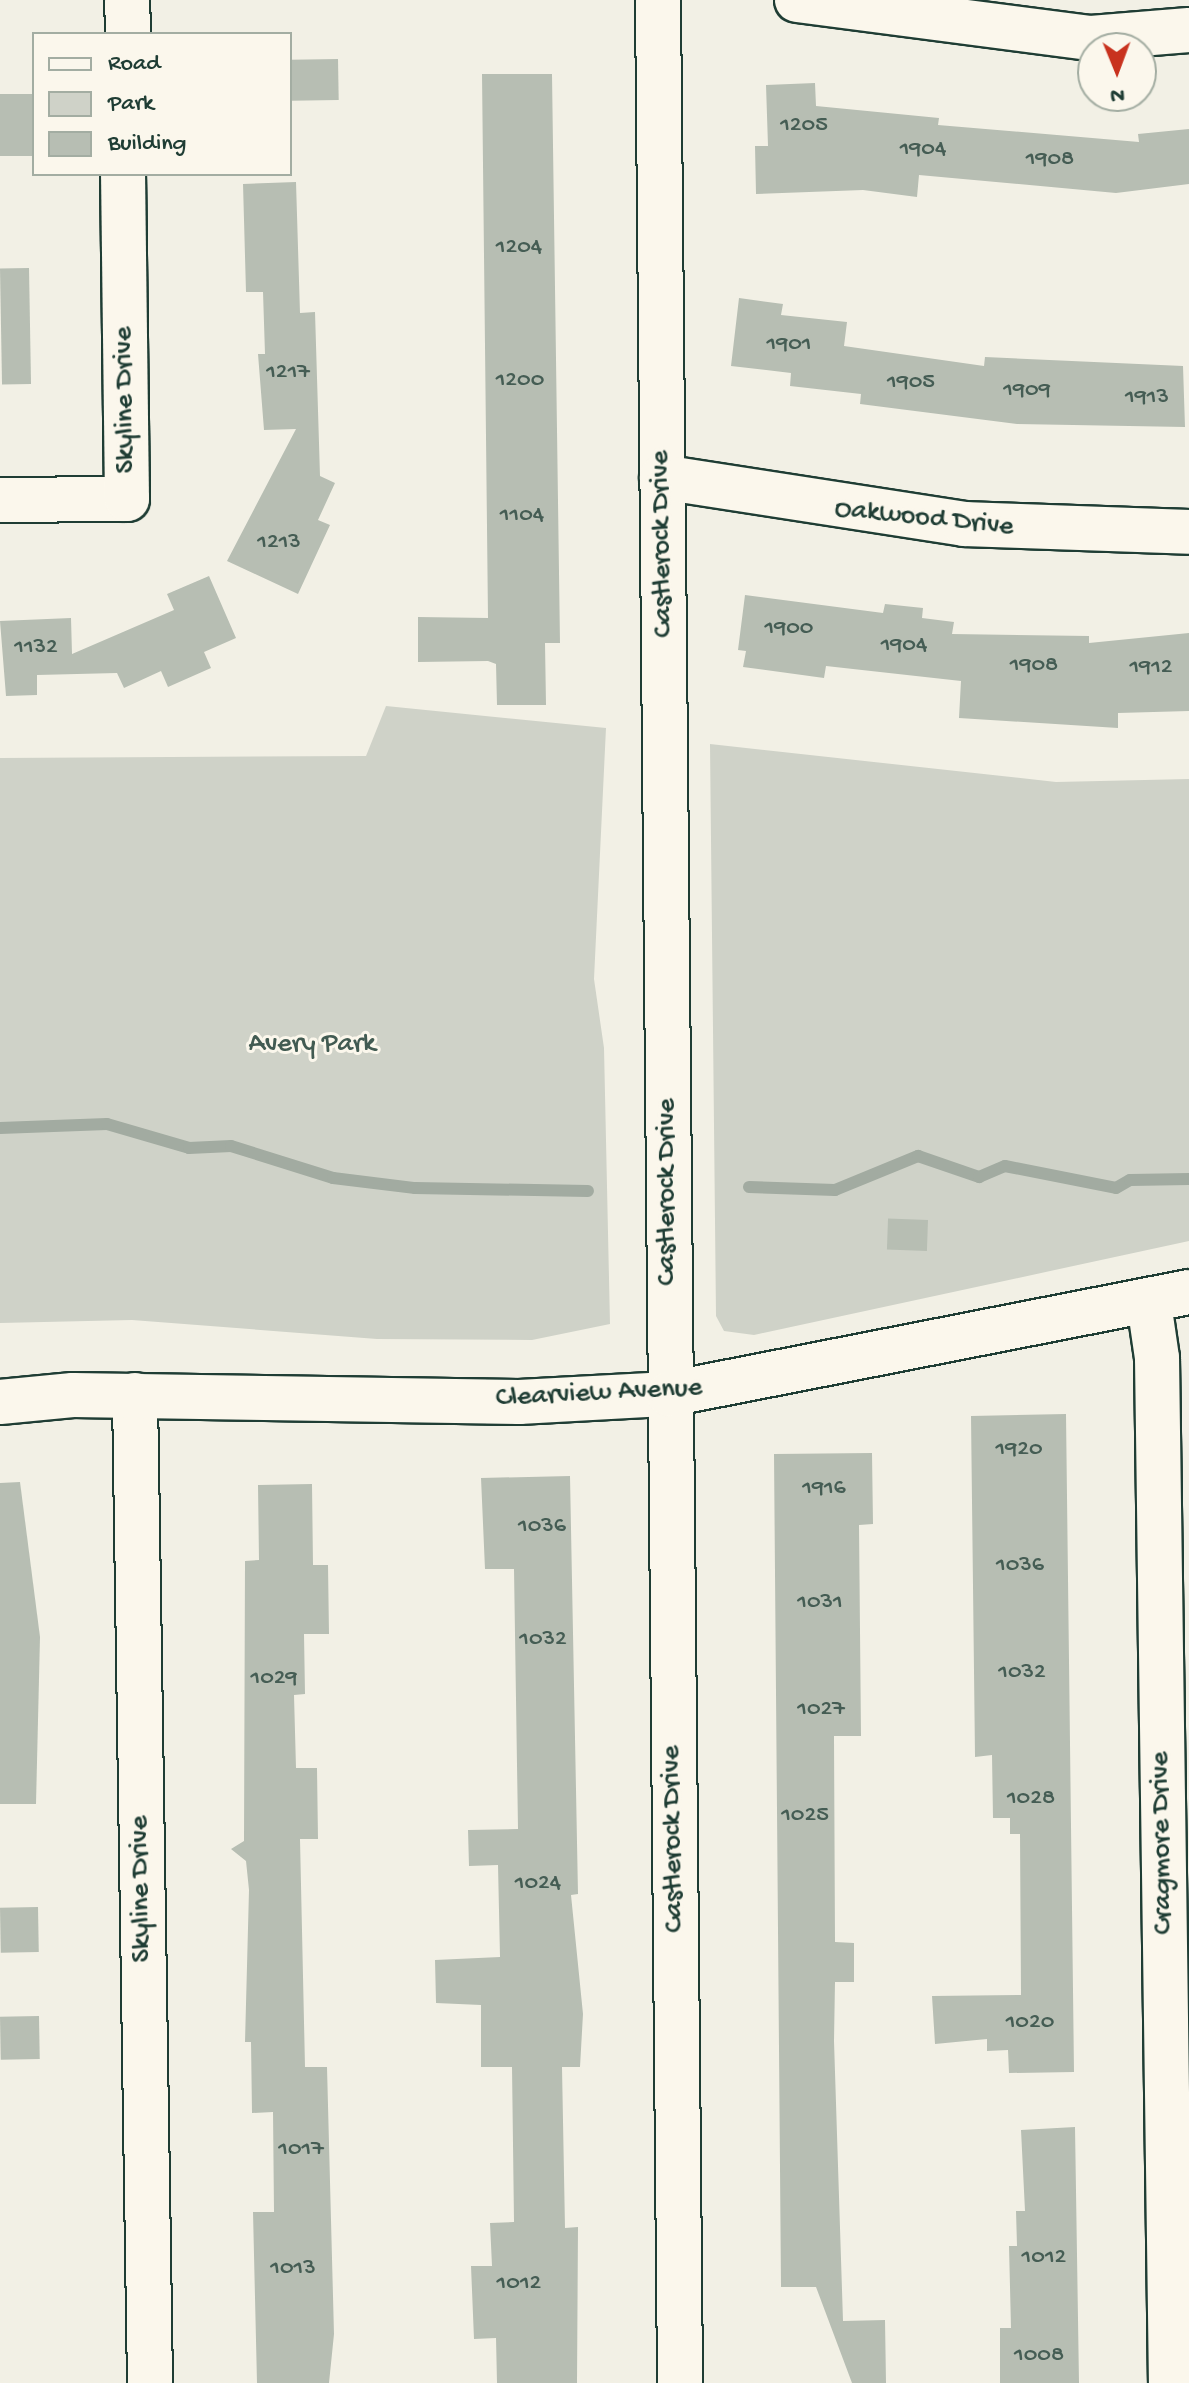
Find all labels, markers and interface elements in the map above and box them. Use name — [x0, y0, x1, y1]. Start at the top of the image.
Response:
legend — [32, 32, 292, 176]
north arrow — [1077, 32, 1157, 112]
text: Road — [108, 50, 160, 79]
text: N — [1110, 81, 1125, 107]
text: Park — [108, 90, 154, 119]
house number: 1205 — [780, 112, 828, 140]
text: Building — [108, 130, 186, 159]
house number: 1904 — [900, 136, 946, 164]
house number: 1908 — [1026, 146, 1074, 174]
house number: 1204 — [496, 234, 542, 262]
street label: Skyline Drive — [108, 326, 144, 474]
house number: 1901 — [766, 331, 812, 359]
house number: 1217 — [266, 359, 310, 387]
house number: 1200 — [496, 367, 544, 395]
house number: 1905 — [887, 369, 935, 397]
house number: 1909 — [1003, 377, 1051, 405]
house number: 1913 — [1125, 384, 1169, 412]
street label: Castlerock Drive — [645, 450, 681, 638]
street label: Oakwood Drive — [833, 493, 1015, 545]
house number: 1104 — [500, 502, 544, 530]
house number: 1213 — [257, 529, 301, 557]
house number: 1900 — [765, 615, 813, 643]
house number: 1904 — [881, 632, 927, 660]
house number: 1132 — [14, 634, 58, 662]
house number: 1908 — [1010, 652, 1058, 680]
house number: 1912 — [1129, 654, 1173, 682]
park label: Avery Park — [248, 1028, 376, 1062]
street label: Castlerock Drive — [651, 1098, 685, 1286]
street label: Clearview Avenue — [495, 1372, 703, 1416]
house number: 1920 — [995, 1436, 1043, 1464]
house number: 1916 — [802, 1475, 846, 1503]
house number: 1036 — [518, 1513, 566, 1541]
house number: 1036 — [996, 1552, 1044, 1580]
house number: 1031 — [797, 1589, 843, 1617]
house number: 1032 — [519, 1626, 567, 1654]
house number: 1032 — [998, 1659, 1046, 1687]
house number: 1029 — [250, 1665, 298, 1693]
house number: 1027 — [797, 1696, 845, 1724]
street label: Castlerock Drive — [656, 1745, 692, 1933]
street label: Cragmore Drive — [1145, 1751, 1181, 1935]
house number: 1028 — [1007, 1785, 1055, 1813]
house number: 1025 — [781, 1802, 829, 1830]
street label: Skyline Drive — [124, 1815, 160, 1963]
house number: 1024 — [515, 1870, 561, 1898]
house number: 1020 — [1006, 2009, 1054, 2037]
house number: 1017 — [278, 2136, 324, 2164]
house number: 1012 — [1022, 2244, 1066, 2272]
house number: 1013 — [270, 2255, 316, 2283]
house number: 1012 — [497, 2270, 541, 2298]
house number: 1008 — [1014, 2342, 1064, 2370]

